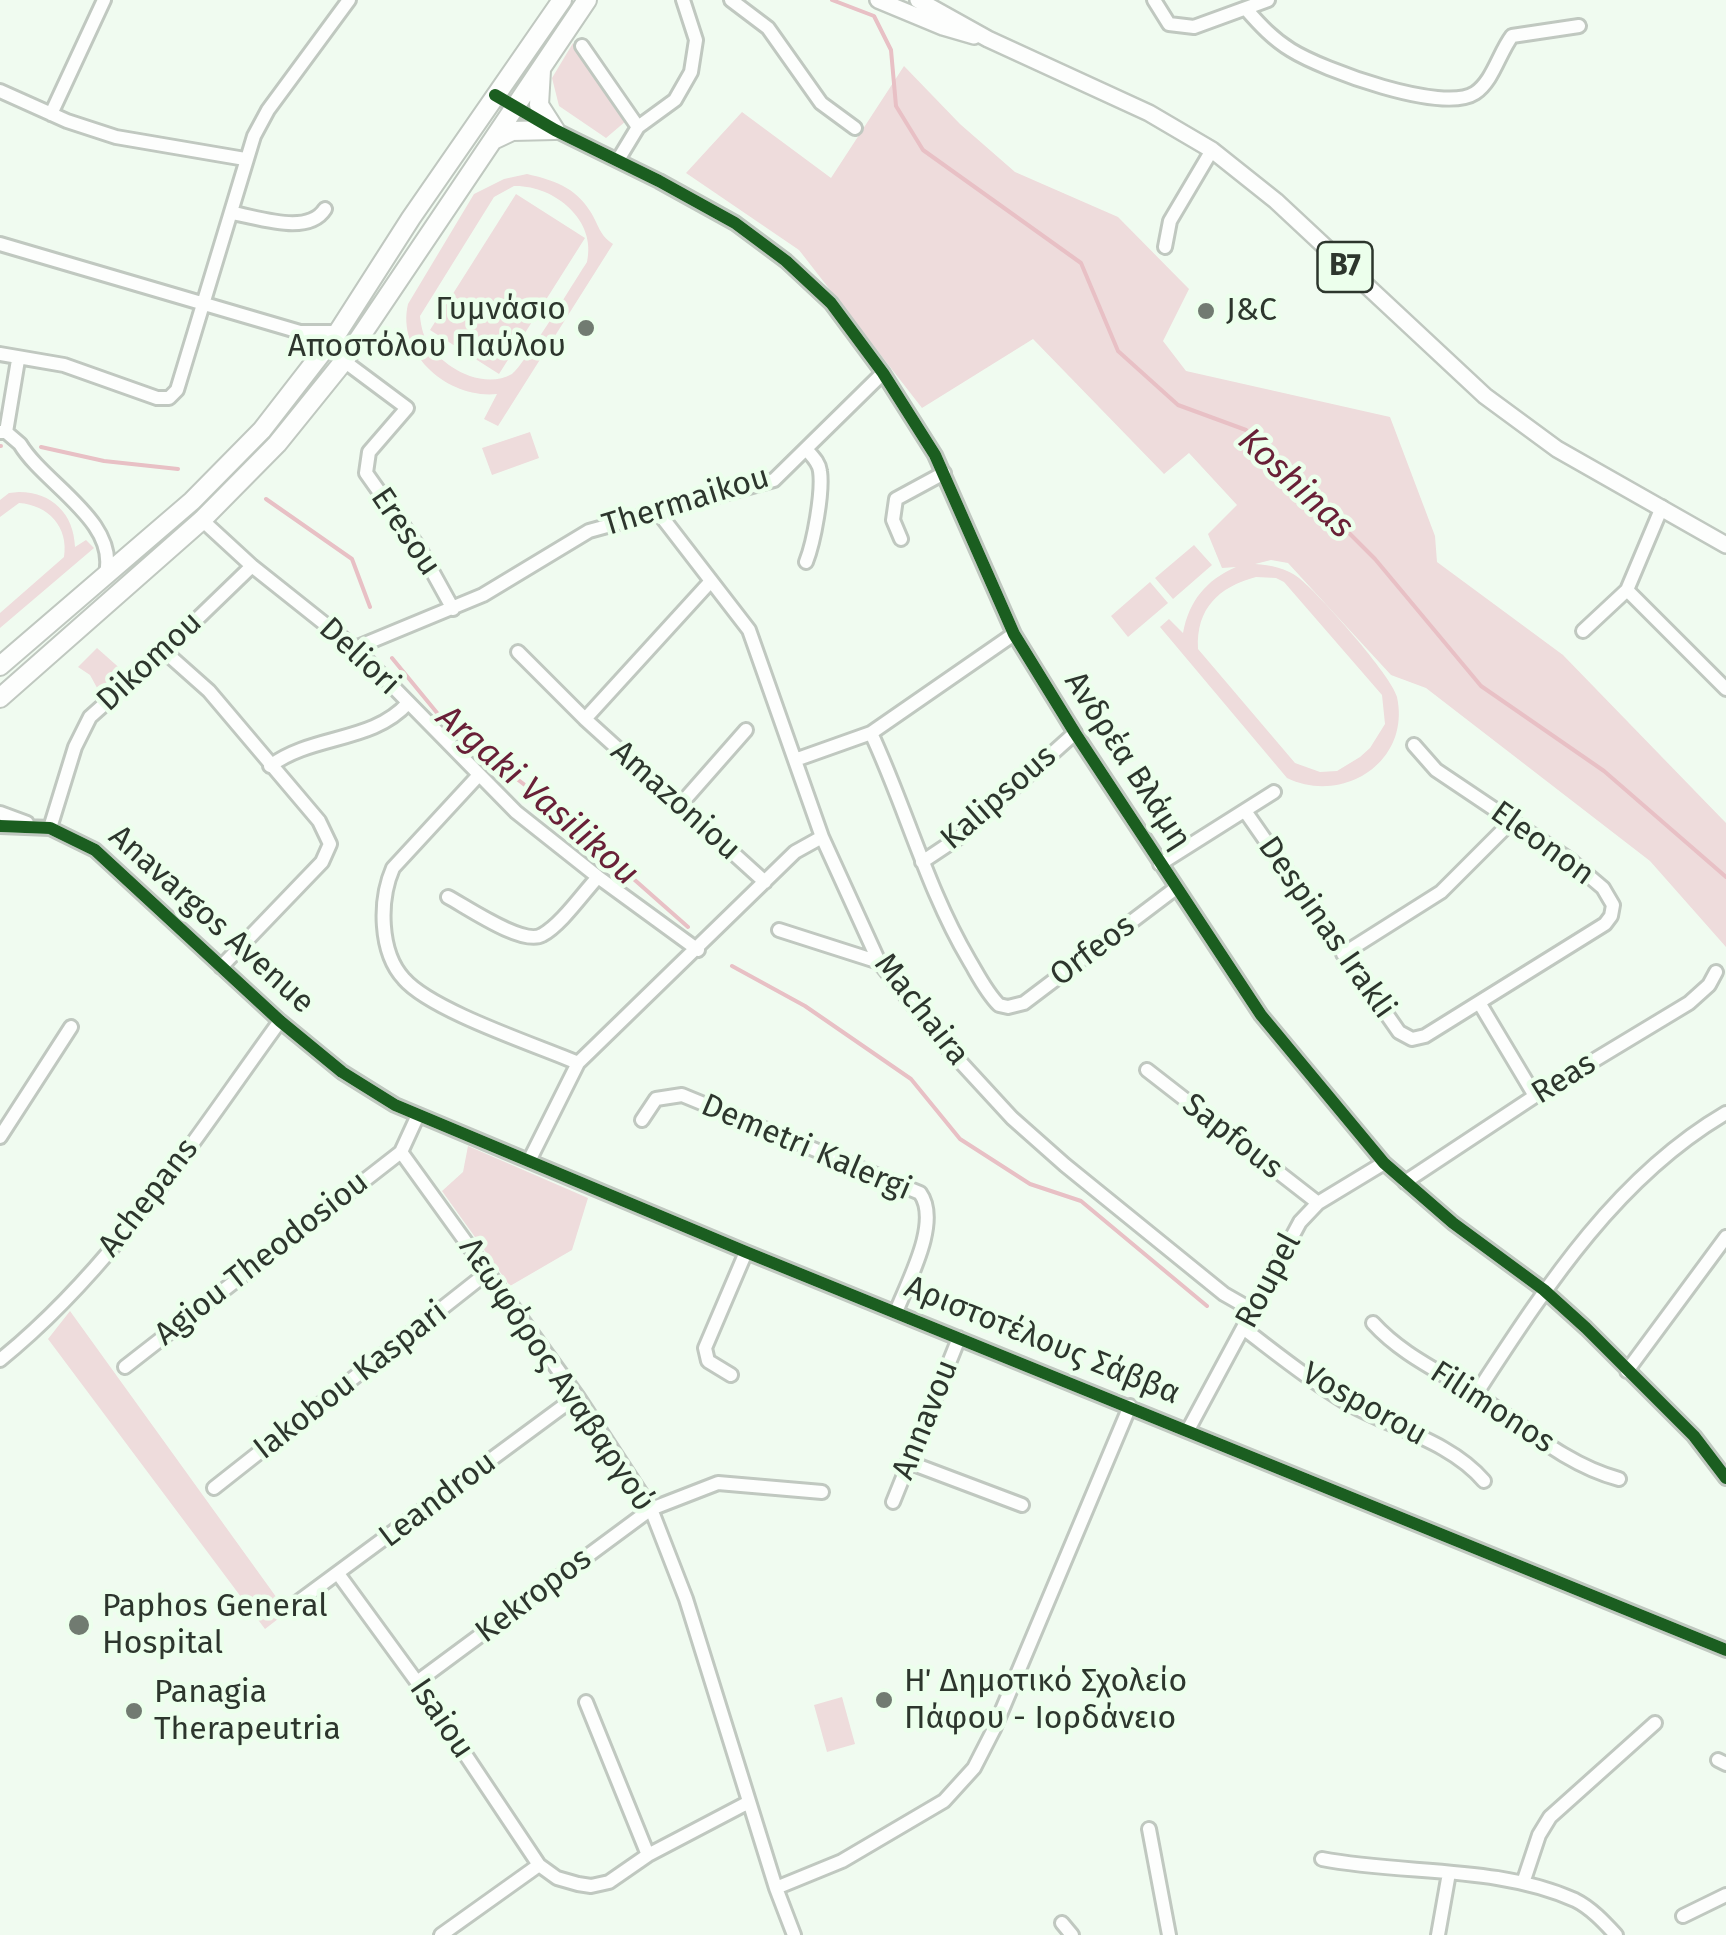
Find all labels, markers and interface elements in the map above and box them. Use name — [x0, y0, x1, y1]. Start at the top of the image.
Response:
road number: B7 — [1318, 242, 1372, 292]
place label: Γυμνάσιο Αποστόλου Παύλου — [288, 291, 566, 366]
place label: J&C — [1226, 292, 1277, 330]
marker: J&C — [1195, 300, 1217, 322]
marker: Γυμνάσιο Αποστόλου Παύλου — [575, 317, 597, 339]
water label: Koshinas — [1228, 420, 1362, 548]
street label: Thermaikou — [598, 458, 774, 546]
street label: Eresou — [362, 481, 448, 583]
street label: Dikomou — [90, 604, 210, 720]
street label: Deliori — [311, 610, 407, 704]
street label: Ανδρέα Βλάμη — [1055, 665, 1199, 857]
water label: Argaki Vasilikou — [427, 697, 647, 895]
street label: Amazoniou — [602, 733, 748, 869]
street label: Kalipsous — [933, 737, 1065, 859]
street label: Eleonon — [1483, 794, 1601, 894]
street label: Anavargos Avenue — [100, 818, 322, 1022]
street label: Despinas Irakli — [1249, 830, 1403, 1026]
street label: Orfeos — [1043, 907, 1143, 995]
street label: Machaira — [865, 946, 977, 1074]
street label: Reas — [1525, 1045, 1603, 1113]
street label: Sapfous — [1174, 1086, 1290, 1188]
street label: Demetri Kalergi — [695, 1087, 917, 1209]
street label: Achepans — [91, 1131, 207, 1265]
street label: Agiou Theodosiou — [148, 1164, 376, 1354]
street label: Roupel — [1228, 1227, 1310, 1335]
street label: Λεωφόρος Αναβαργού — [450, 1231, 662, 1519]
street label: Αριστοτέλους Σάββα — [899, 1268, 1185, 1414]
street label: Iakobou Kaspari — [247, 1294, 455, 1468]
street label: Filimonos — [1423, 1354, 1561, 1462]
street label: Annavou — [885, 1355, 967, 1485]
street label: Vosporou — [1295, 1355, 1433, 1455]
street label: Leandrou — [372, 1444, 504, 1556]
street label: Kekropos — [469, 1540, 599, 1652]
place label: Paphos General Hospital — [102, 1588, 328, 1663]
marker: Paphos General Hospital — [66, 1612, 92, 1638]
place label: Η΄ Δημοτικό Σχολείο Πάφου - Ιορδάνειο — [904, 1663, 1187, 1738]
street label: Isaiou — [401, 1672, 481, 1766]
place label: Panagia Therapeutria — [154, 1674, 341, 1749]
marker: Η΄ Δημοτικό Σχολείο Πάφου - Ιορδάνειο — [873, 1689, 895, 1711]
marker: Panagia Therapeutria — [123, 1700, 145, 1722]

